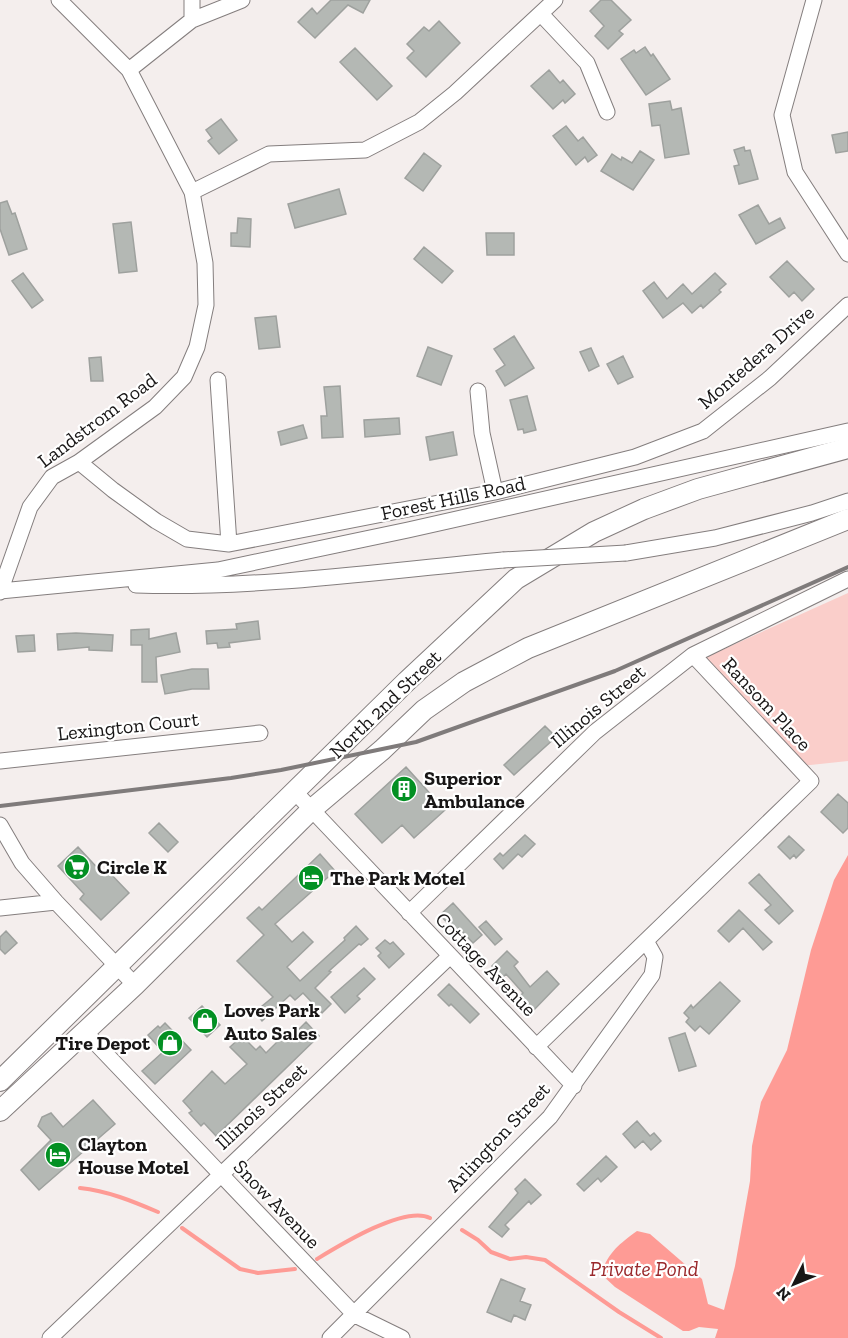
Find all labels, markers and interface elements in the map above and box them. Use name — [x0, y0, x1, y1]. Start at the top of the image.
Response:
street label: Montedera Drive — [693, 300, 819, 414]
street label: Landstrom Road — [33, 367, 161, 473]
street label: Forest Hills Road — [379, 471, 527, 525]
street label: North 2nd Street — [324, 644, 446, 763]
street label: Ransom Place — [718, 652, 816, 756]
street label: Illinois Street — [546, 659, 651, 752]
street label: Lexington Court — [56, 707, 201, 745]
place label: Superior Ambulance — [424, 766, 525, 813]
building icon: Superior Ambulance — [389, 774, 419, 804]
supermarket icon: Circle K — [62, 852, 92, 882]
place label: Circle K — [97, 855, 167, 879]
hotel icon: The Park Motel — [296, 863, 326, 893]
place label: The Park Motel — [330, 866, 465, 890]
street label: Cottage Avenue — [430, 907, 542, 1021]
place label: Loves Park Auto Sales — [224, 998, 320, 1045]
shop icon: Loves Park Auto Sales — [190, 1006, 220, 1036]
shop icon: Tire Depot — [155, 1028, 185, 1058]
place label: Tire Depot — [55, 1031, 151, 1055]
street label: Illinois Street — [210, 1057, 312, 1154]
street label: Arlington Street — [441, 1077, 555, 1197]
place label: Clayton House Motel — [78, 1132, 189, 1179]
hotel icon: Clayton House Motel — [43, 1140, 73, 1170]
street label: Snow Avenue — [229, 1155, 325, 1253]
north arrow — [764, 1254, 824, 1314]
water label: Private Pond — [590, 1256, 699, 1281]
text: N — [772, 1283, 794, 1305]

